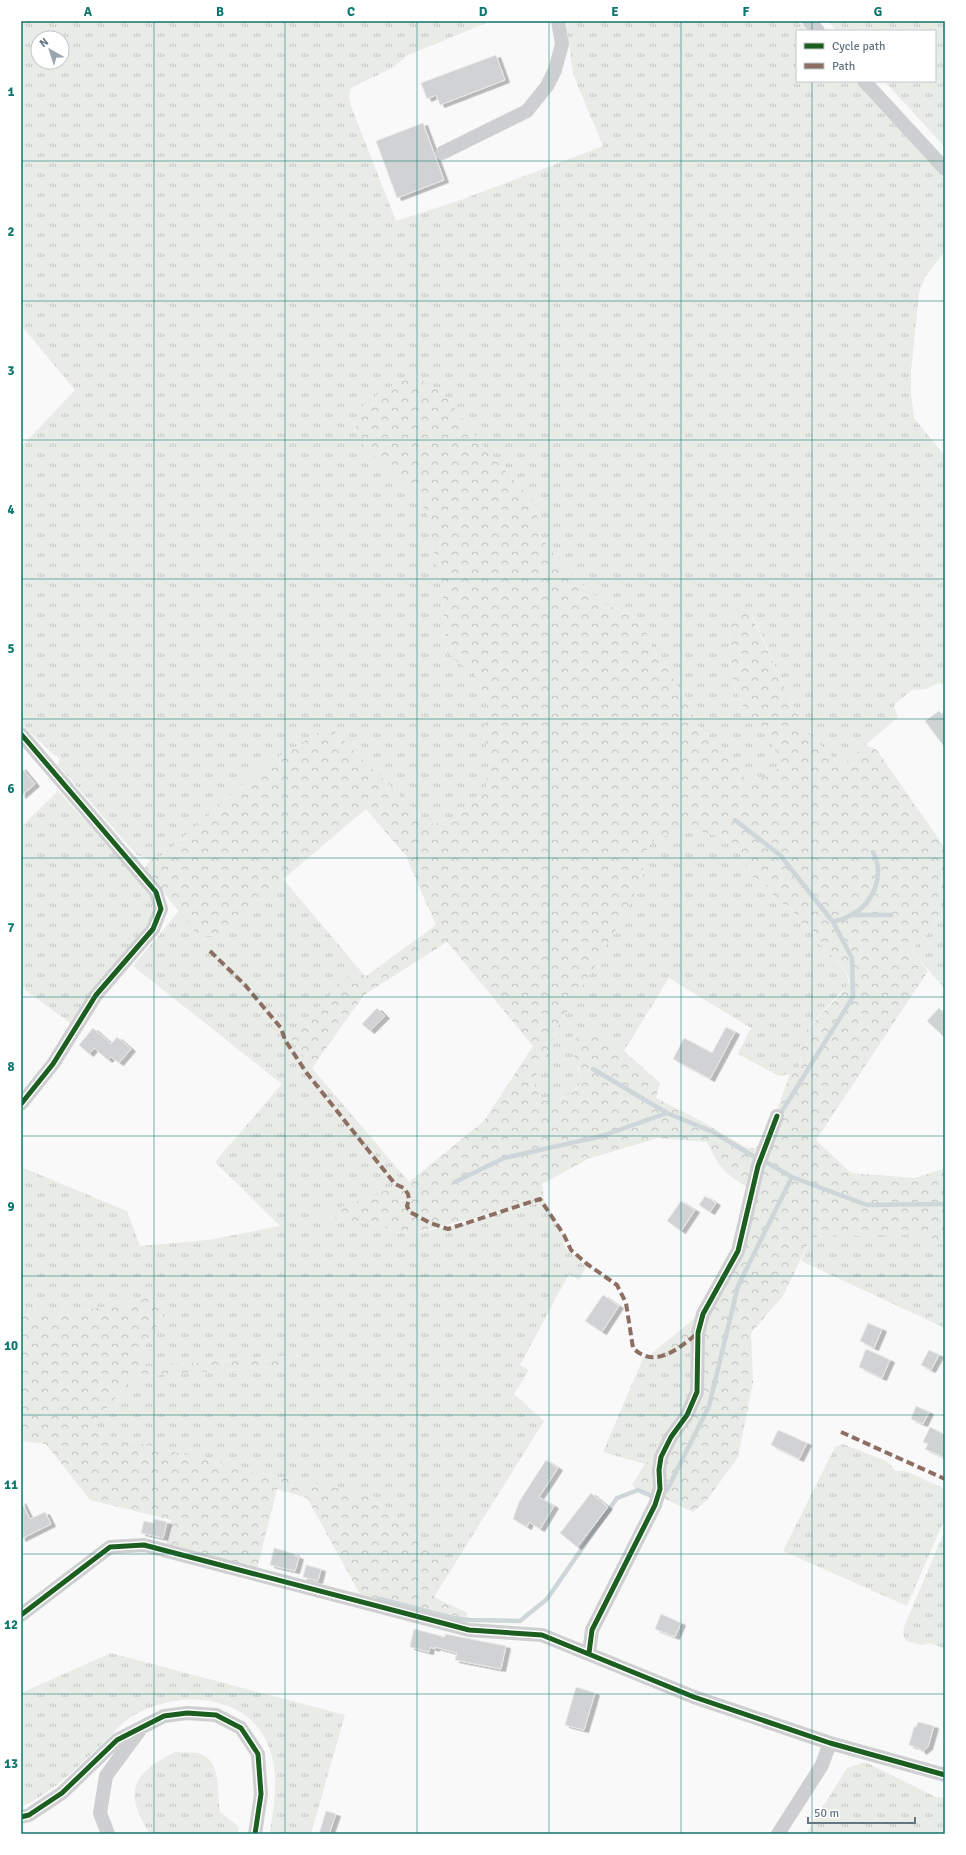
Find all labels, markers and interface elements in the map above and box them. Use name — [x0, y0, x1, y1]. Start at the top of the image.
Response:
text: A — [84, 4, 93, 20]
text: B — [216, 4, 224, 20]
text: C — [347, 4, 355, 20]
text: D — [479, 4, 488, 20]
text: E — [611, 4, 619, 20]
text: F — [743, 4, 750, 20]
text: G — [874, 4, 882, 20]
north arrow — [30, 30, 70, 70]
legend — [796, 30, 936, 82]
text: N — [37, 35, 51, 50]
text: Cycle path — [832, 39, 885, 54]
text: Path — [832, 59, 855, 74]
text: 1 — [7, 84, 15, 100]
text: 2 — [7, 224, 15, 240]
text: 3 — [7, 363, 15, 379]
text: 4 — [7, 502, 15, 518]
text: 5 — [7, 641, 15, 657]
text: 6 — [7, 781, 15, 797]
text: 7 — [7, 920, 15, 936]
text: 8 — [7, 1059, 15, 1075]
text: 9 — [7, 1199, 15, 1215]
text: 10 — [4, 1338, 18, 1354]
text: 11 — [4, 1477, 18, 1493]
text: 12 — [4, 1617, 18, 1633]
text: 13 — [4, 1756, 18, 1772]
scale bar — [808, 1799, 915, 1825]
text: 50 m — [814, 1806, 839, 1821]

